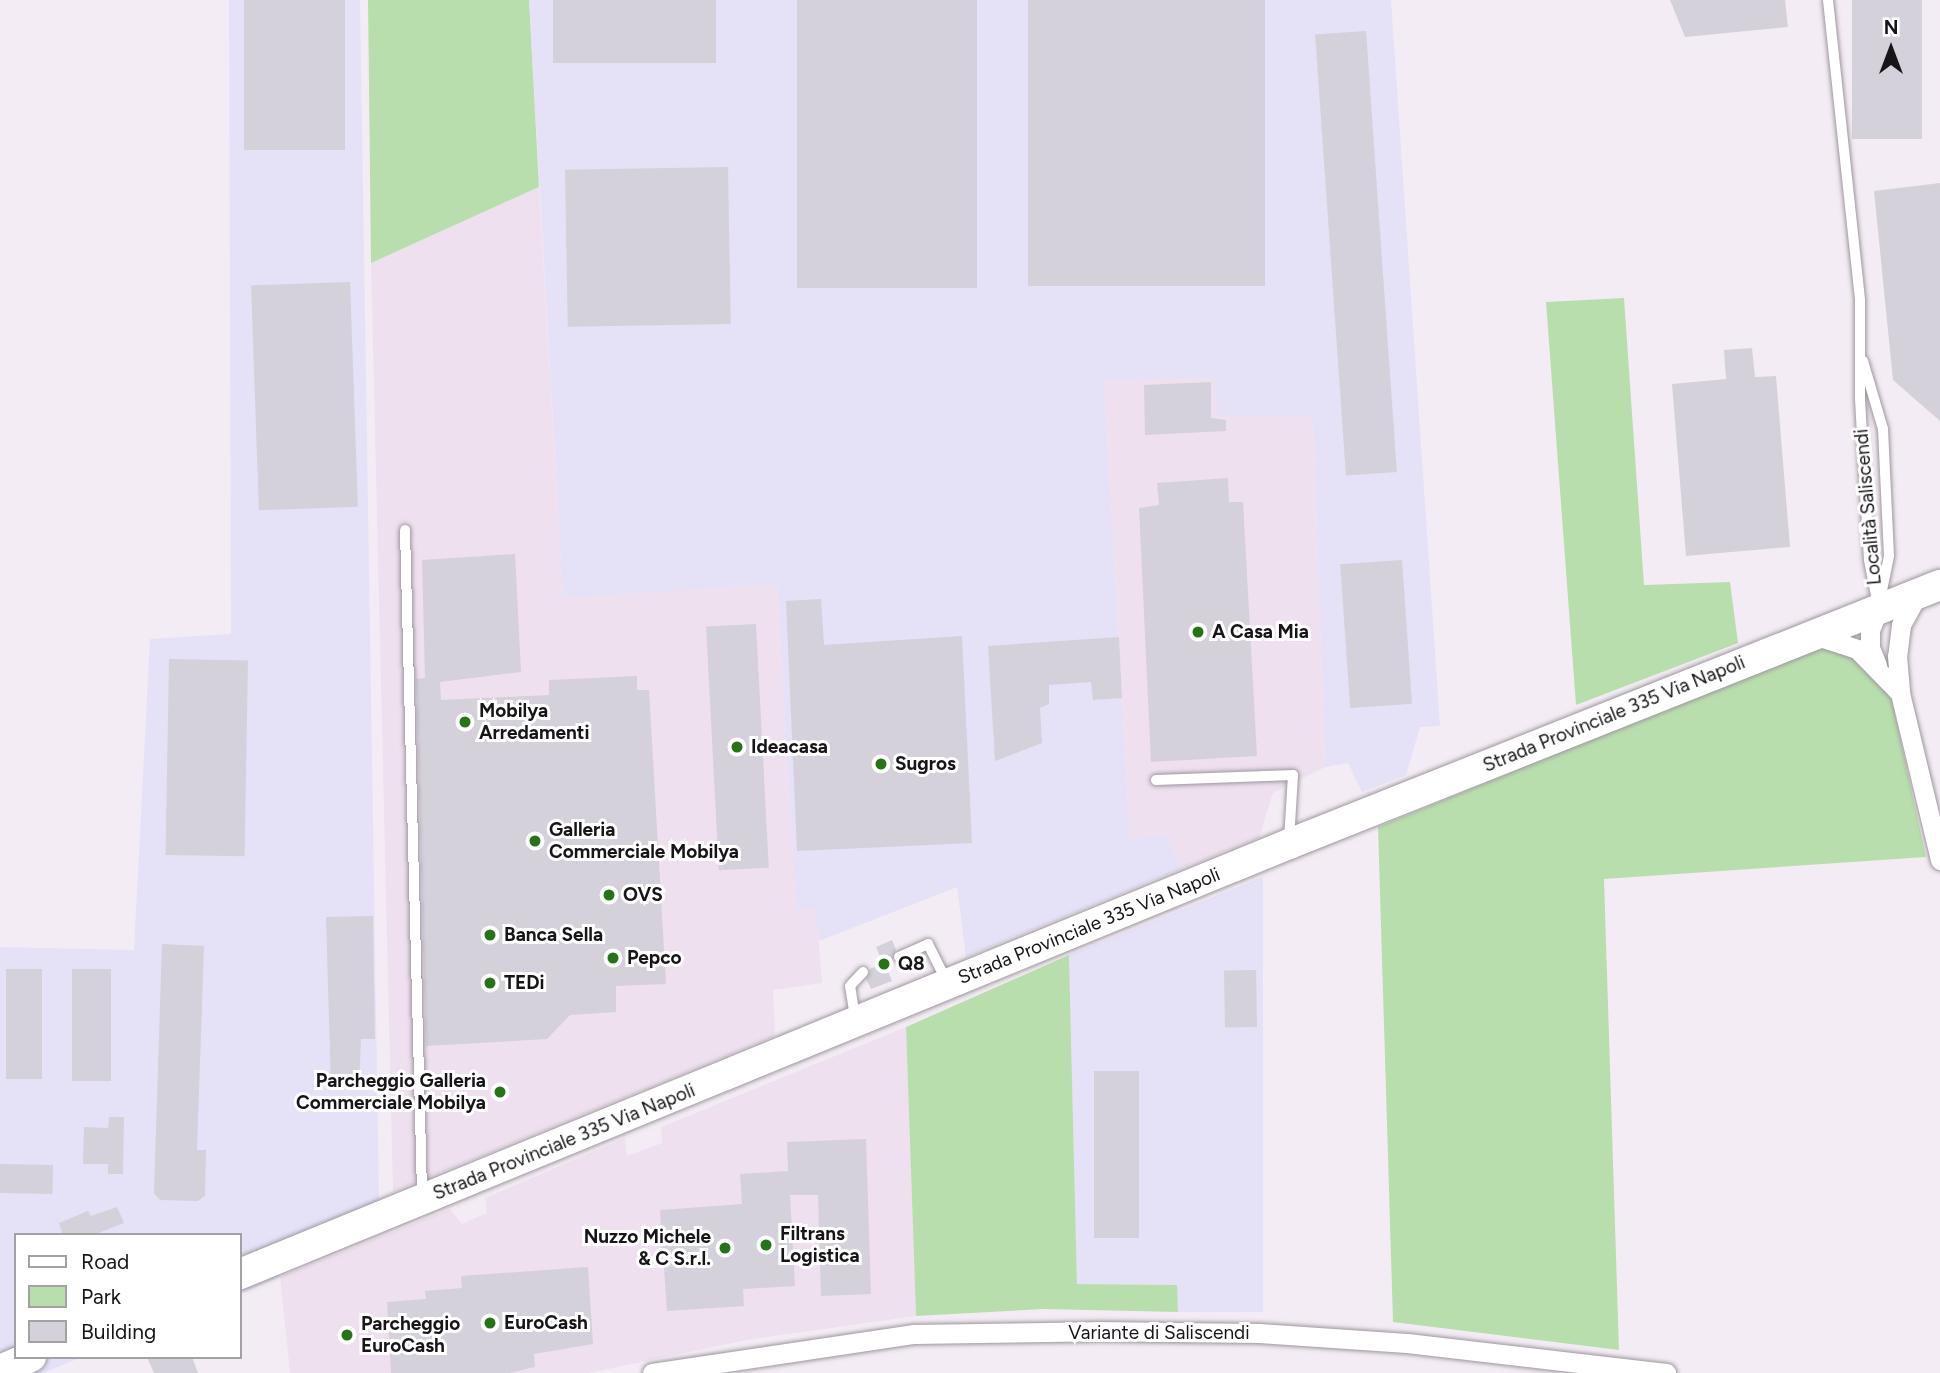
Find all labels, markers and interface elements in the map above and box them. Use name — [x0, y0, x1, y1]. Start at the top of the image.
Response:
north arrow — [1856, 14, 1926, 84]
text: N — [1884, 16, 1898, 39]
street label: Località Saliscendi — [1850, 428, 1886, 586]
place label: A Casa Mia — [1212, 621, 1309, 643]
marker: A Casa Mia — [1190, 624, 1206, 640]
street label: Strada Provinciale 335 Via Napoli — [1480, 651, 1748, 777]
place label: Mobilya Arredamenti — [479, 700, 589, 744]
marker: Mobilya Arredamenti — [457, 714, 473, 730]
place label: Ideacasa — [751, 736, 828, 758]
marker: Ideacasa — [729, 739, 745, 755]
place label: Sugros — [895, 753, 956, 775]
marker: Sugros — [873, 756, 889, 772]
place label: Galleria Commerciale Mobilya — [549, 819, 739, 863]
marker: Galleria Commerciale Mobilya — [527, 833, 543, 849]
street label: Strada Provinciale 335 Via Napoli — [955, 863, 1223, 989]
place label: OVS — [623, 884, 663, 906]
marker: OVS — [601, 887, 617, 903]
place label: Banca Sella — [504, 924, 603, 946]
marker: Banca Sella — [482, 927, 498, 943]
place label: Pepco — [627, 947, 682, 969]
marker: Pepco — [605, 950, 621, 966]
place label: Q8 — [898, 953, 925, 975]
marker: Q8 — [876, 956, 892, 972]
place label: TEDi — [504, 972, 545, 994]
marker: TEDi — [482, 975, 498, 991]
place label: Parcheggio Galleria Commerciale Mobilya — [296, 1070, 486, 1114]
street label: Strada Provinciale 335 Via Napoli — [430, 1079, 698, 1205]
marker: Parcheggio Galleria Commerciale Mobilya — [492, 1084, 508, 1100]
place label: Filtrans Logistica — [780, 1223, 860, 1267]
place label: Nuzzo Michele & C S.r.l. — [584, 1226, 711, 1270]
legend — [14, 1233, 242, 1359]
marker: Filtrans Logistica — [758, 1237, 774, 1253]
marker: Nuzzo Michele & C S.r.l. — [717, 1240, 733, 1256]
text: Road — [81, 1249, 129, 1274]
text: Park — [81, 1284, 121, 1309]
place label: EuroCash — [504, 1312, 588, 1334]
place label: Parcheggio EuroCash — [361, 1313, 460, 1357]
marker: EuroCash — [482, 1315, 498, 1331]
text: Building — [81, 1319, 156, 1344]
street label: Variante di Saliscendi — [1068, 1322, 1250, 1344]
marker: Parcheggio EuroCash — [339, 1327, 355, 1343]

